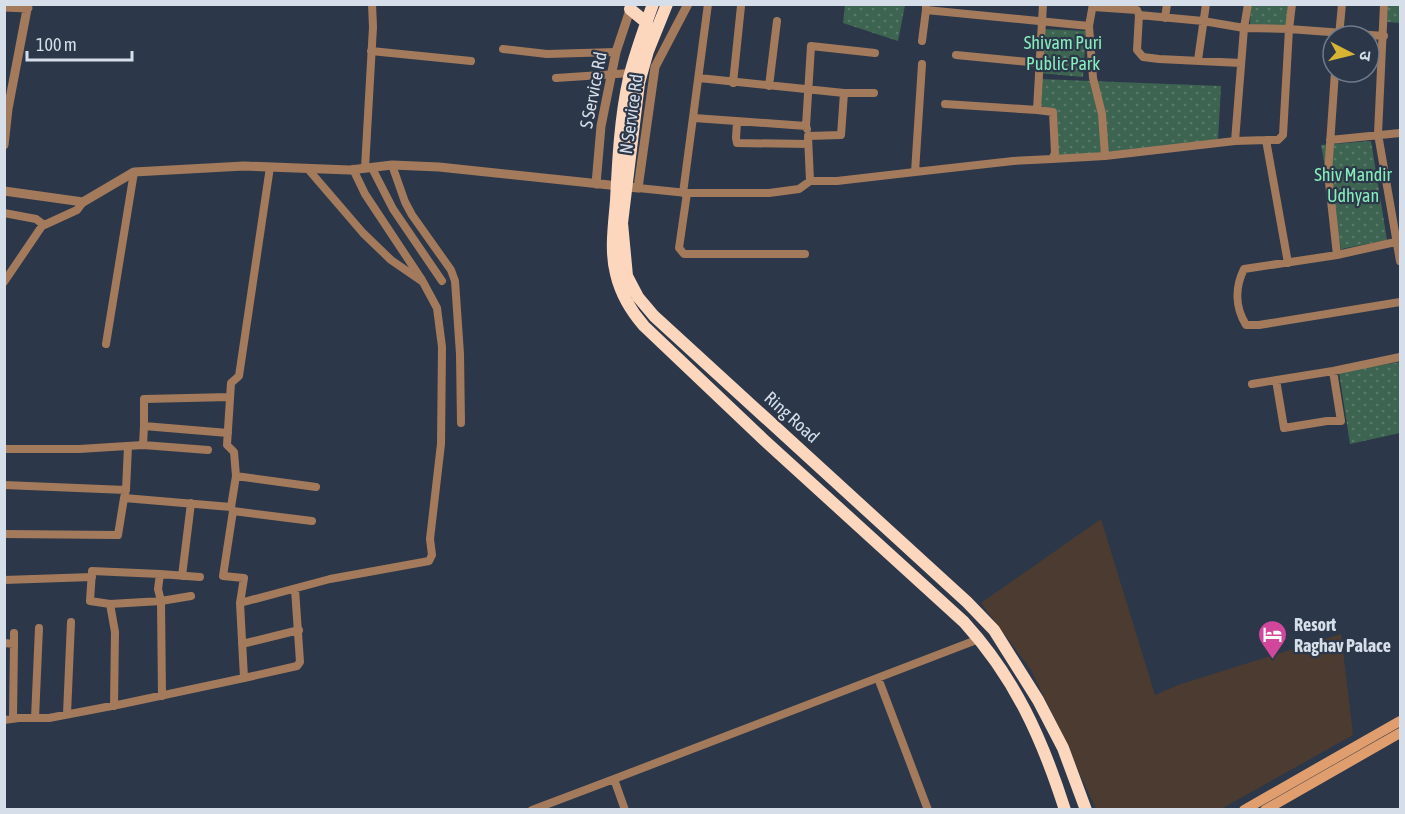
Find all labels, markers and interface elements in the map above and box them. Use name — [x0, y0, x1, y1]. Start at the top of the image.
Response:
scale bar — [27, 24, 132, 62]
north arrow — [1321, 24, 1381, 84]
park label: Shivam Puri Public Park — [1024, 32, 1102, 74]
text: 100 m — [36, 34, 77, 55]
street label: S Service Rd — [575, 50, 611, 130]
text: उ — [1356, 50, 1375, 62]
street label: N Service Rd — [615, 73, 647, 155]
park label: Shiv Mandir Udhyan — [1314, 164, 1392, 206]
street label: Ring Road — [760, 387, 824, 447]
place label: Resort Raghav Palace — [1294, 614, 1391, 656]
hotel icon: Resort Raghav Palace — [1257, 618, 1289, 660]

